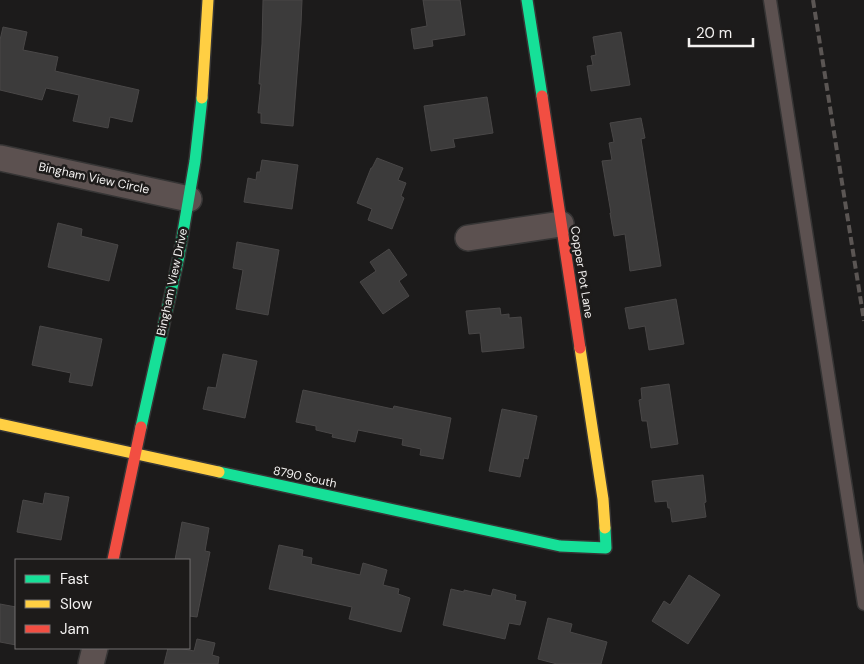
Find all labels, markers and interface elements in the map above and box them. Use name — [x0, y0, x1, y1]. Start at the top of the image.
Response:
scale bar — [689, 15, 753, 47]
text: 20 m — [696, 23, 732, 43]
street label: Bingham View Circle — [37, 158, 151, 198]
street label: Copper Pot Lane — [567, 225, 597, 319]
street label: Bingham View Drive — [153, 227, 191, 337]
street label: 8790 South — [272, 462, 338, 492]
legend — [15, 559, 190, 649]
text: Fast — [60, 569, 89, 589]
text: Slow — [60, 594, 93, 614]
text: Jam — [60, 619, 89, 639]

